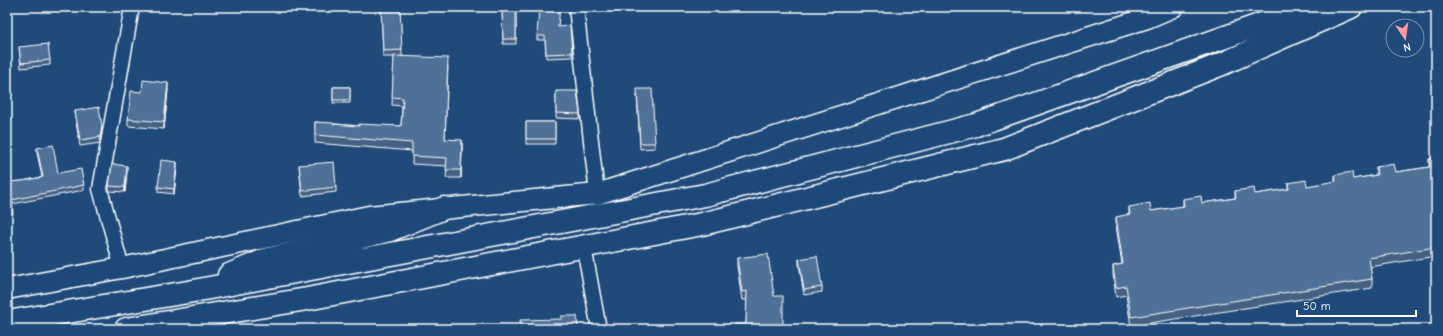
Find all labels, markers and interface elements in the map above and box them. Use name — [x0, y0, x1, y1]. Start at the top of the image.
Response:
north arrow — [1385, 18, 1425, 58]
text: N — [1402, 40, 1412, 54]
scale bar — [1297, 292, 1416, 318]
text: 50 m — [1303, 299, 1331, 313]

